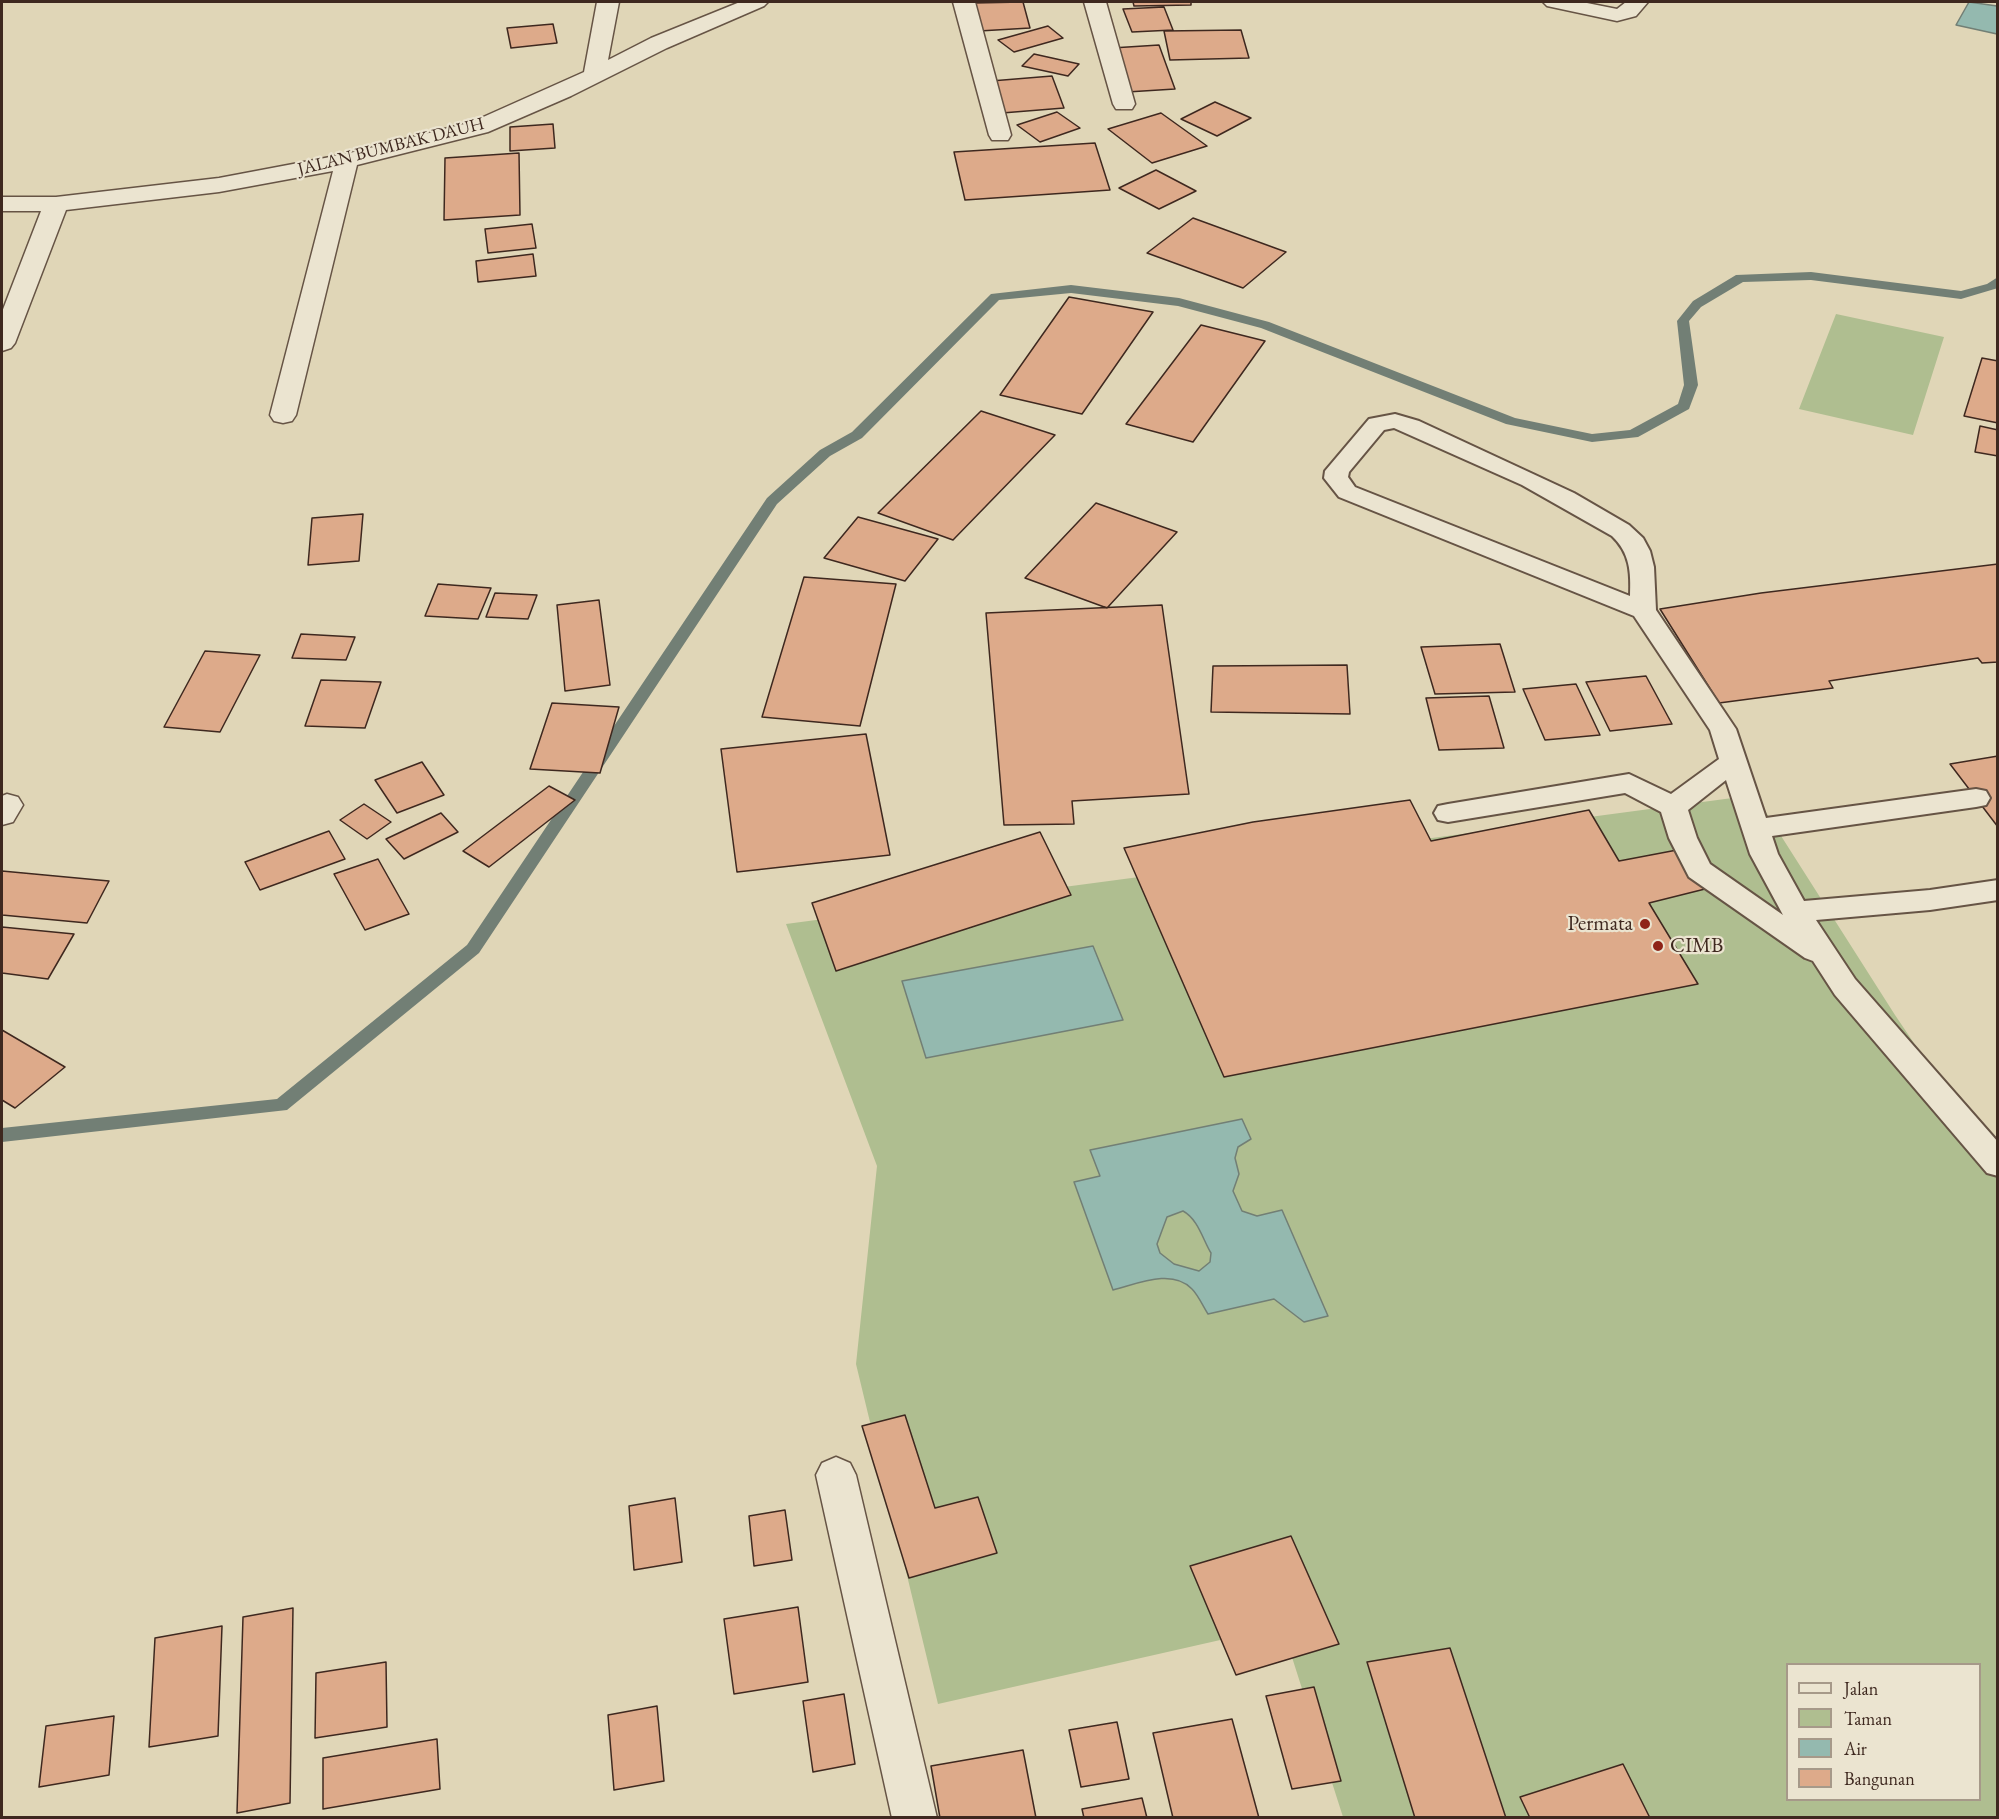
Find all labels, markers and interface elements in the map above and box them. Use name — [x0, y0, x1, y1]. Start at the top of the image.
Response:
street label: JALAN BUMBAK DAUH — [295, 113, 487, 181]
place label: Permata — [1568, 911, 1633, 937]
marker: Permata — [1638, 917, 1652, 931]
place label: CIMB — [1670, 933, 1723, 959]
marker: CIMB — [1651, 939, 1665, 953]
legend — [1786, 1663, 1981, 1801]
text: Jalan — [1844, 1677, 1878, 1700]
text: Taman — [1844, 1707, 1892, 1730]
text: Air — [1844, 1737, 1867, 1760]
text: Bangunan — [1844, 1767, 1915, 1790]

